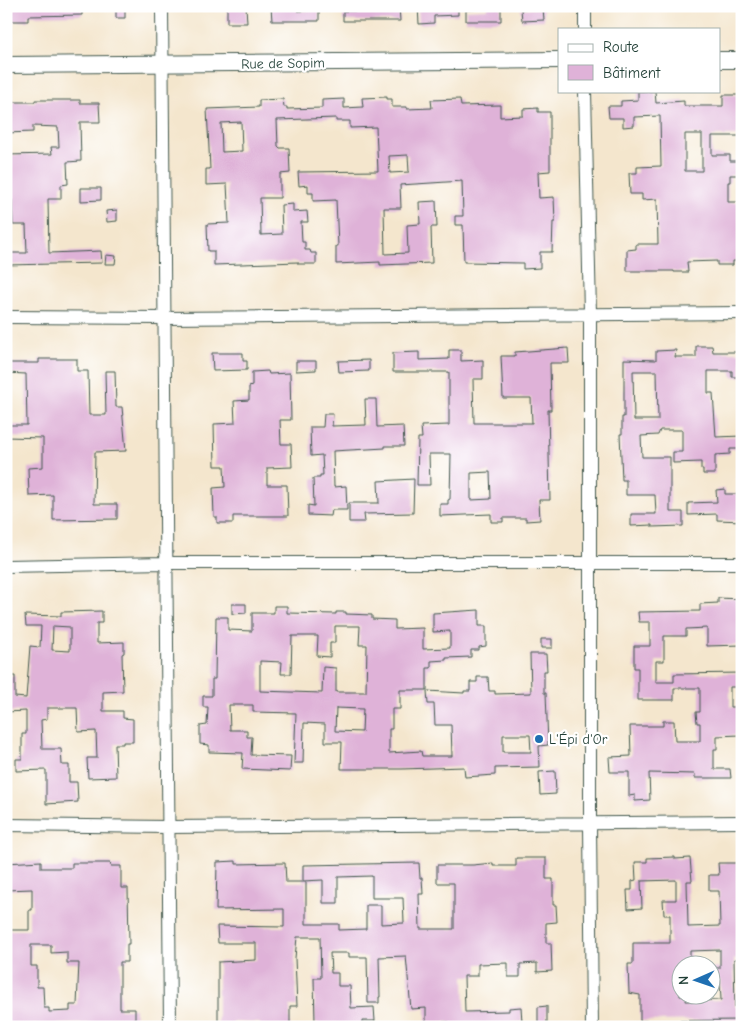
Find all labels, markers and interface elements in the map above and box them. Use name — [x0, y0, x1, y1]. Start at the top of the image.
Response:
legend — [558, 28, 720, 92]
text: Route — [603, 38, 639, 56]
street label: Rue de Sopim — [241, 54, 325, 73]
text: Bâtiment — [603, 64, 661, 82]
place label: L'Épi d'Or — [549, 731, 608, 748]
marker: L'Épi d'Or — [533, 733, 545, 745]
north arrow — [670, 956, 720, 1006]
text: N — [675, 976, 692, 985]

